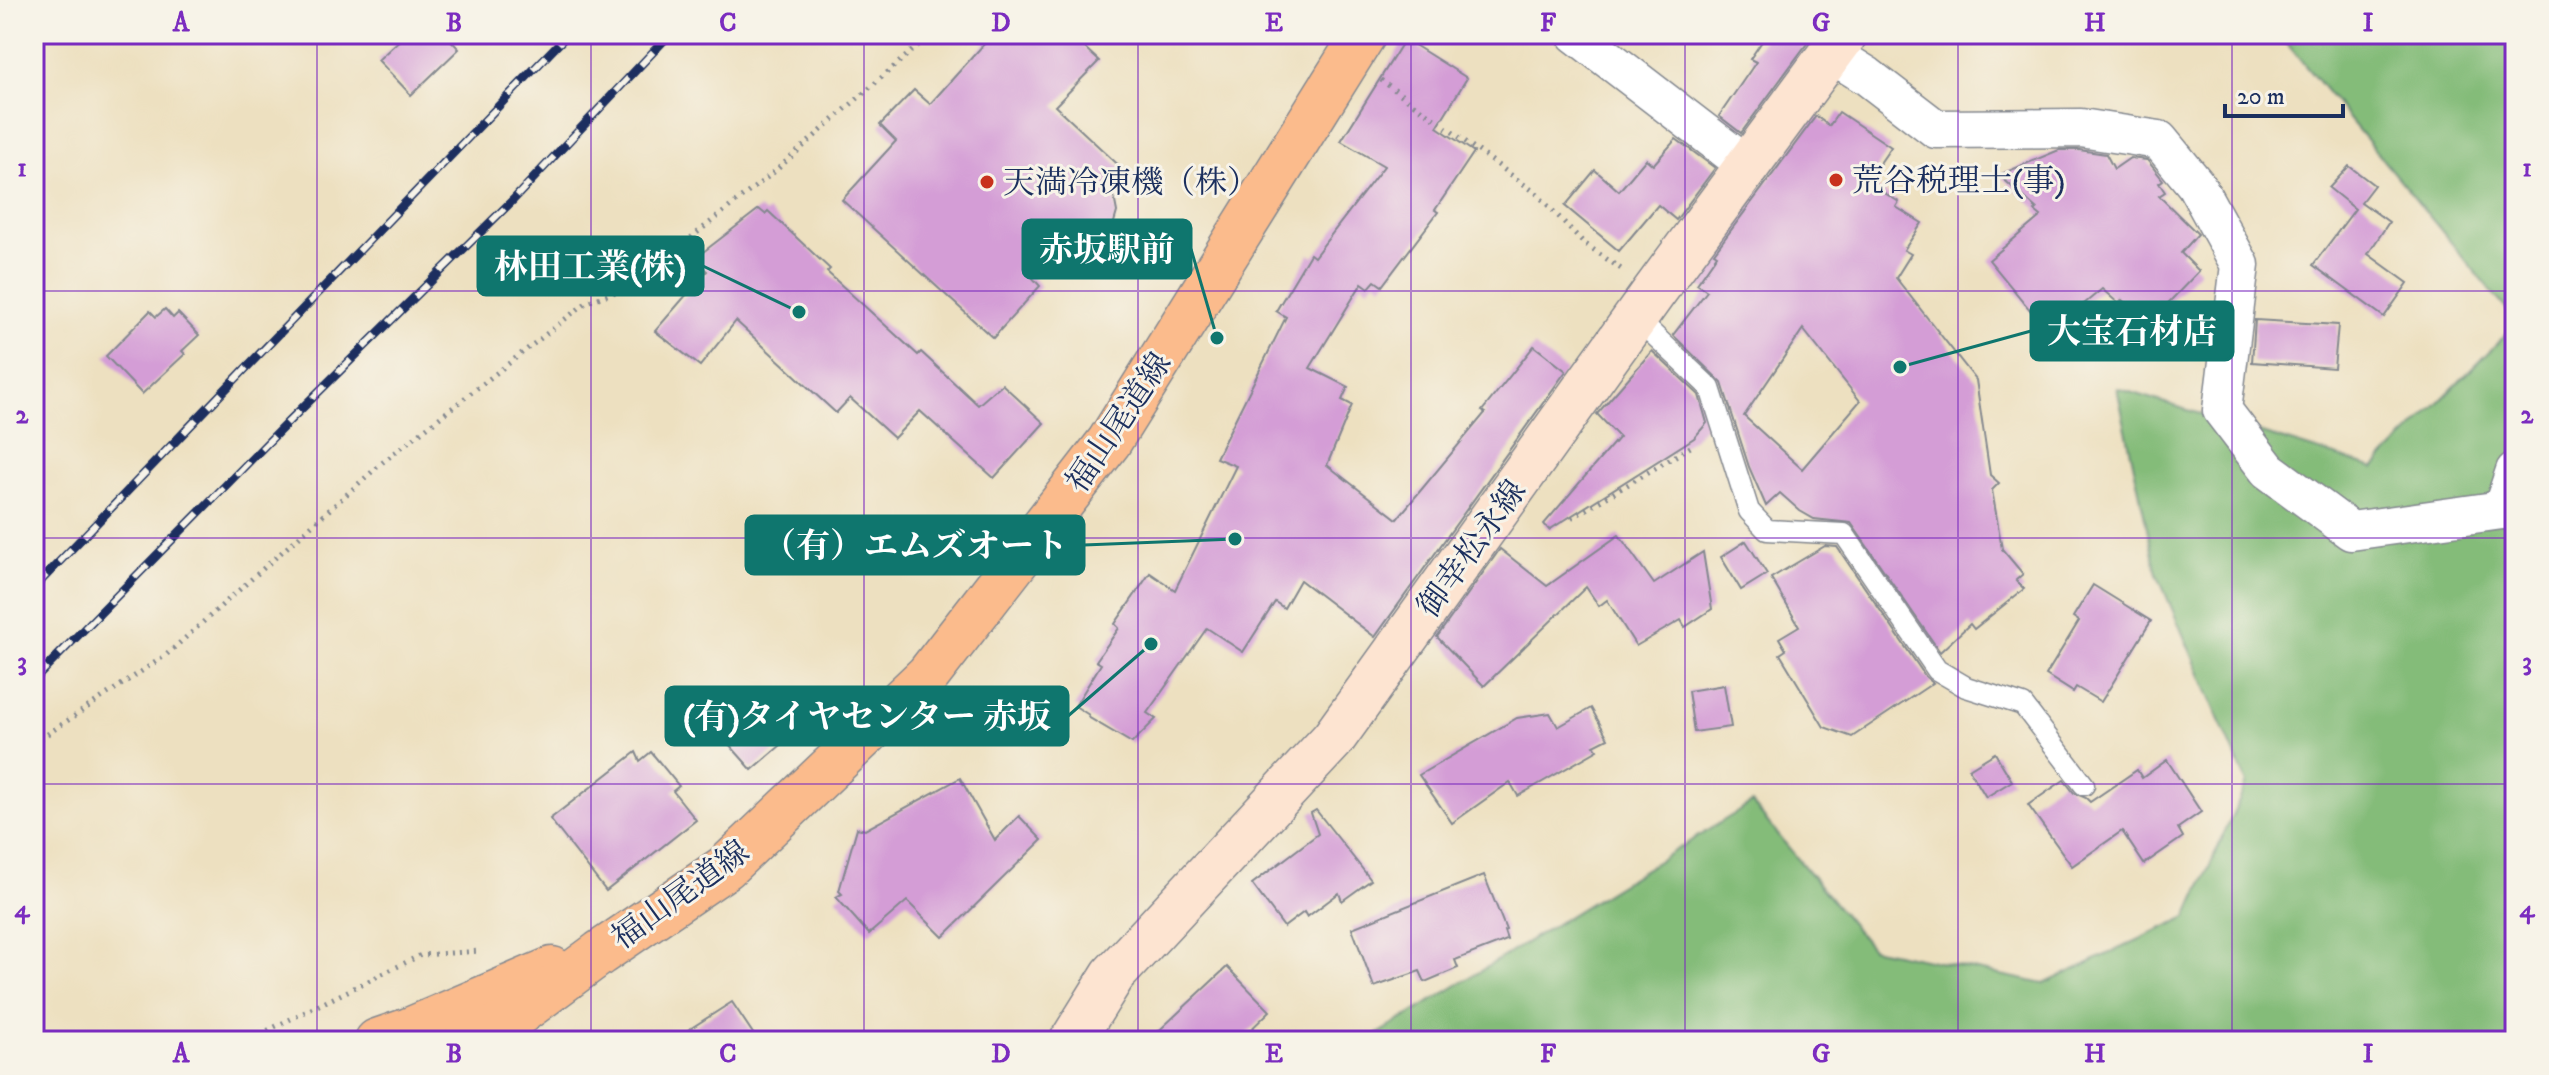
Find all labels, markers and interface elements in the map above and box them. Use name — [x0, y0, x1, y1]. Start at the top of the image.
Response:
text: A — [172, 7, 191, 40]
text: B — [446, 7, 462, 40]
text: C — [719, 7, 737, 40]
text: D — [991, 7, 1011, 40]
text: E — [1265, 7, 1283, 40]
text: F — [1540, 7, 1557, 40]
text: G — [1812, 7, 1830, 40]
text: H — [2084, 7, 2106, 40]
text: I — [2363, 7, 2374, 40]
scale bar — [2225, 68, 2343, 118]
text: 20 m — [2237, 82, 2285, 112]
text: 1 — [17, 152, 27, 185]
text: 1 — [2522, 152, 2532, 185]
place label: 荒谷税理士(事) — [1852, 162, 2065, 202]
place label: 天満冷凍機（株） — [1003, 164, 1259, 204]
marker: 荒谷税理士(事) — [1827, 171, 1845, 189]
marker: 天満冷凍機（株） — [978, 173, 996, 191]
callout: 赤坂駅前 — [1023, 220, 1191, 278]
text: 赤坂駅前 — [1039, 230, 1175, 272]
callout: 林田工業(株) — [478, 237, 703, 295]
text: 林田工業(株) — [494, 247, 686, 289]
callout: 大宝石材店 — [2031, 302, 2233, 360]
text: 大宝石材店 — [2047, 312, 2217, 354]
street label: 福山尾道線 — [1058, 346, 1181, 501]
text: 2 — [16, 399, 30, 432]
text: 2 — [2521, 399, 2535, 432]
street label: 御幸松永線 — [1409, 473, 1536, 626]
callout: （有）エムズオート — [746, 516, 1084, 574]
text: （有）エムズオート — [762, 526, 1068, 568]
text: 3 — [17, 646, 27, 679]
text: 3 — [2522, 646, 2532, 679]
callout: (有)タイヤセンター 赤坂 — [666, 687, 1068, 745]
text: (有)タイヤセンター 赤坂 — [683, 697, 1051, 739]
street label: 福山尾道線 — [605, 832, 758, 959]
text: 4 — [15, 893, 31, 926]
text: 4 — [2520, 893, 2536, 926]
text: A — [172, 1038, 191, 1071]
text: B — [446, 1038, 462, 1071]
text: C — [719, 1038, 737, 1071]
text: D — [991, 1038, 1011, 1071]
text: E — [1265, 1038, 1283, 1071]
text: F — [1540, 1038, 1557, 1071]
text: G — [1812, 1038, 1830, 1071]
text: H — [2084, 1038, 2106, 1071]
text: I — [2363, 1038, 2374, 1071]

